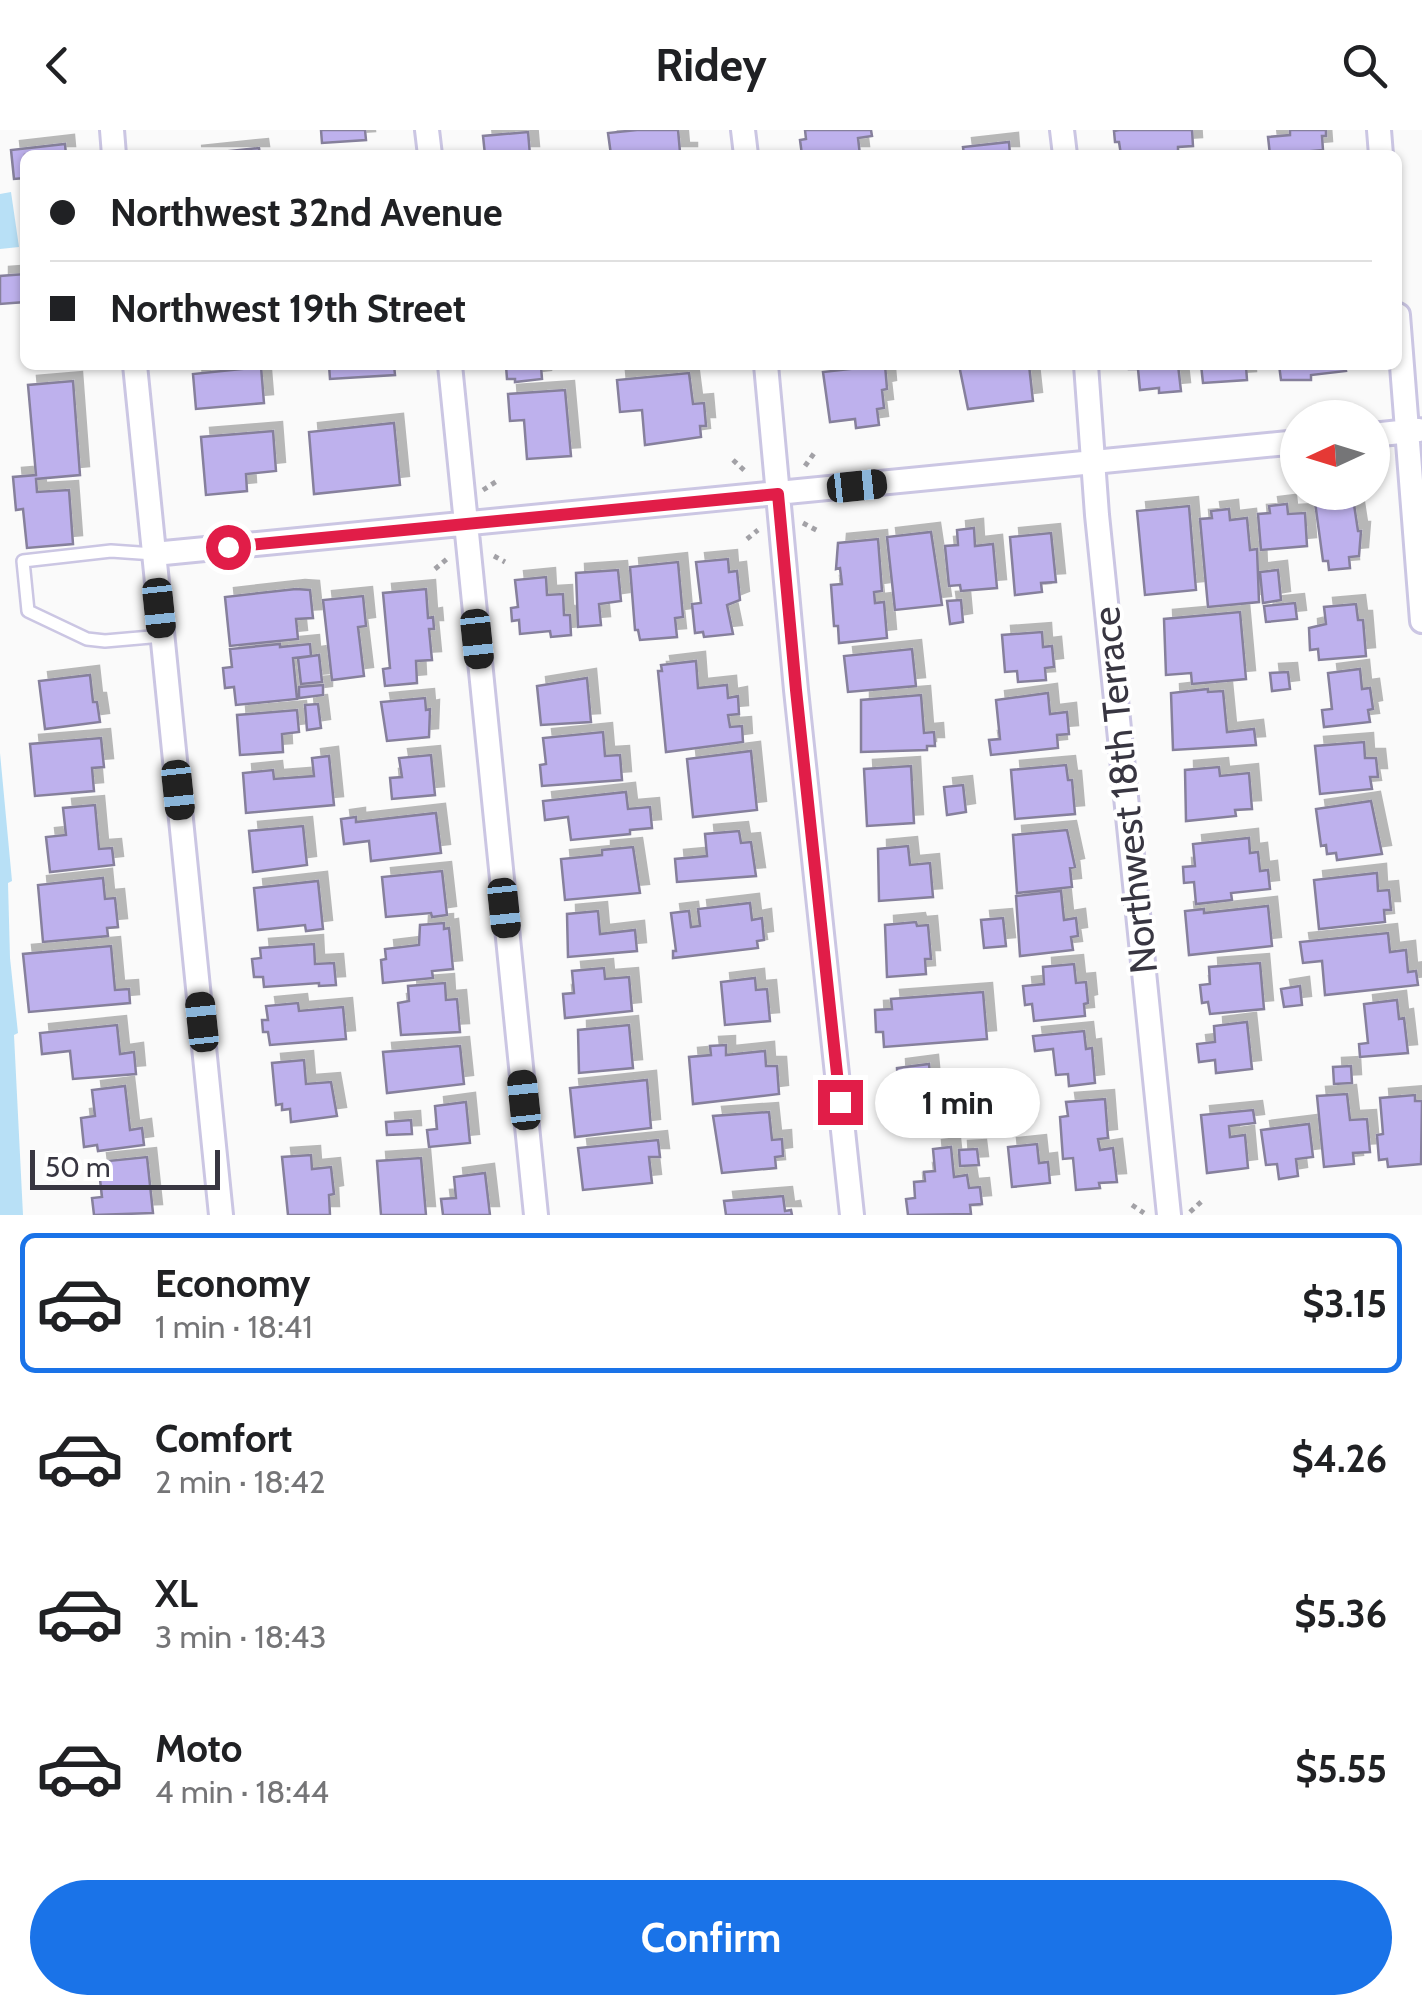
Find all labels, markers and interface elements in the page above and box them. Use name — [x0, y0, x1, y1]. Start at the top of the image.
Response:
icon: back — [30, 38, 85, 93]
text: Ridey — [655, 38, 767, 92]
icon: search — [1337, 38, 1392, 93]
text: Northwest 32nd Avenue — [110, 189, 502, 236]
text: Northwest 19th Street — [110, 285, 466, 332]
north arrow — [1280, 400, 1390, 510]
map controls — [1280, 400, 1390, 510]
car — [826, 468, 888, 504]
route start — [206, 525, 251, 570]
car — [141, 577, 177, 639]
street label: Northwest 18th Terrace — [1082, 604, 1167, 976]
car — [459, 608, 495, 670]
car — [160, 759, 196, 821]
car — [486, 877, 522, 939]
car — [184, 991, 220, 1053]
callout: 1 min — [875, 1067, 1040, 1137]
car — [506, 1069, 542, 1131]
route end — [818, 1080, 863, 1125]
text: 1 min — [921, 1083, 994, 1122]
scale bar — [30, 1145, 220, 1190]
text: 50 m — [45, 1150, 111, 1184]
icon: car — [35, 1258, 125, 1348]
text: Economy — [155, 1260, 310, 1307]
text: $3.15 — [1302, 1280, 1387, 1327]
text: 1 min · 18:41 — [155, 1307, 313, 1346]
icon: car — [35, 1413, 125, 1503]
text: Comfort — [155, 1415, 292, 1462]
text: $4.26 — [1291, 1435, 1387, 1482]
text: 2 min · 18:42 — [155, 1462, 325, 1501]
icon: car — [35, 1568, 125, 1658]
text: XL — [155, 1570, 198, 1617]
text: $5.36 — [1294, 1590, 1387, 1637]
text: 3 min · 18:43 — [155, 1617, 327, 1656]
icon: car — [35, 1723, 125, 1813]
text: Moto — [155, 1725, 242, 1772]
text: $5.55 — [1295, 1745, 1387, 1792]
text: 4 min · 18:44 — [155, 1772, 329, 1811]
button: Confirm — [30, 1880, 1392, 1995]

